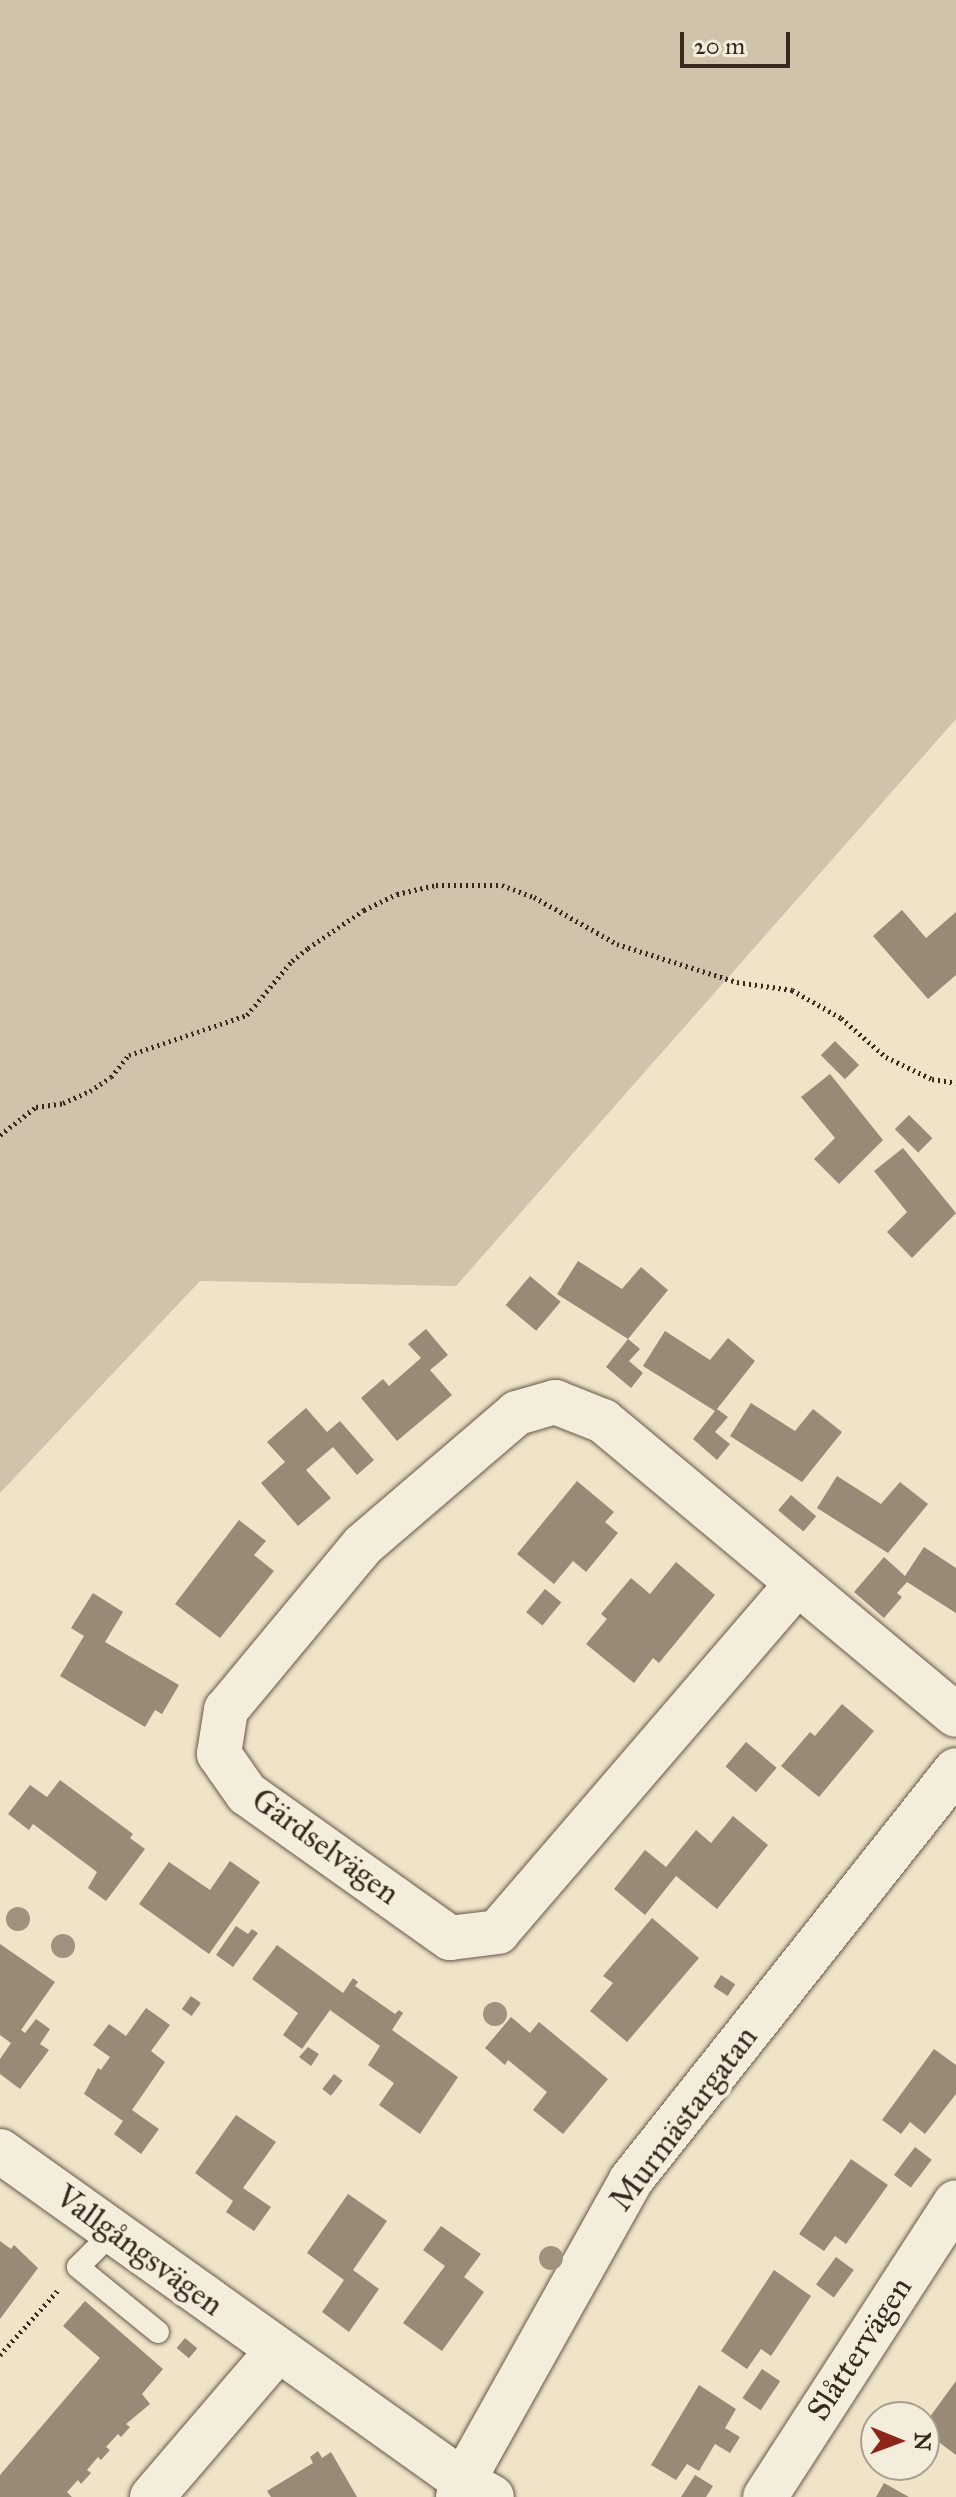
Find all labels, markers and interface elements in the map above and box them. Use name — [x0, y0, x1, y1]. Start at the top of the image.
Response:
scale bar — [684, 16, 794, 66]
text: 20 m — [694, 31, 745, 61]
street label: Gärdselvägen — [244, 1781, 406, 1913]
street label: Murmästargatan — [602, 2019, 766, 2219]
street label: Vallgångsvägen — [48, 2177, 230, 2325]
street label: Slåttervägen — [799, 2270, 921, 2428]
north arrow — [860, 2401, 940, 2481]
text: N — [909, 2432, 936, 2451]

